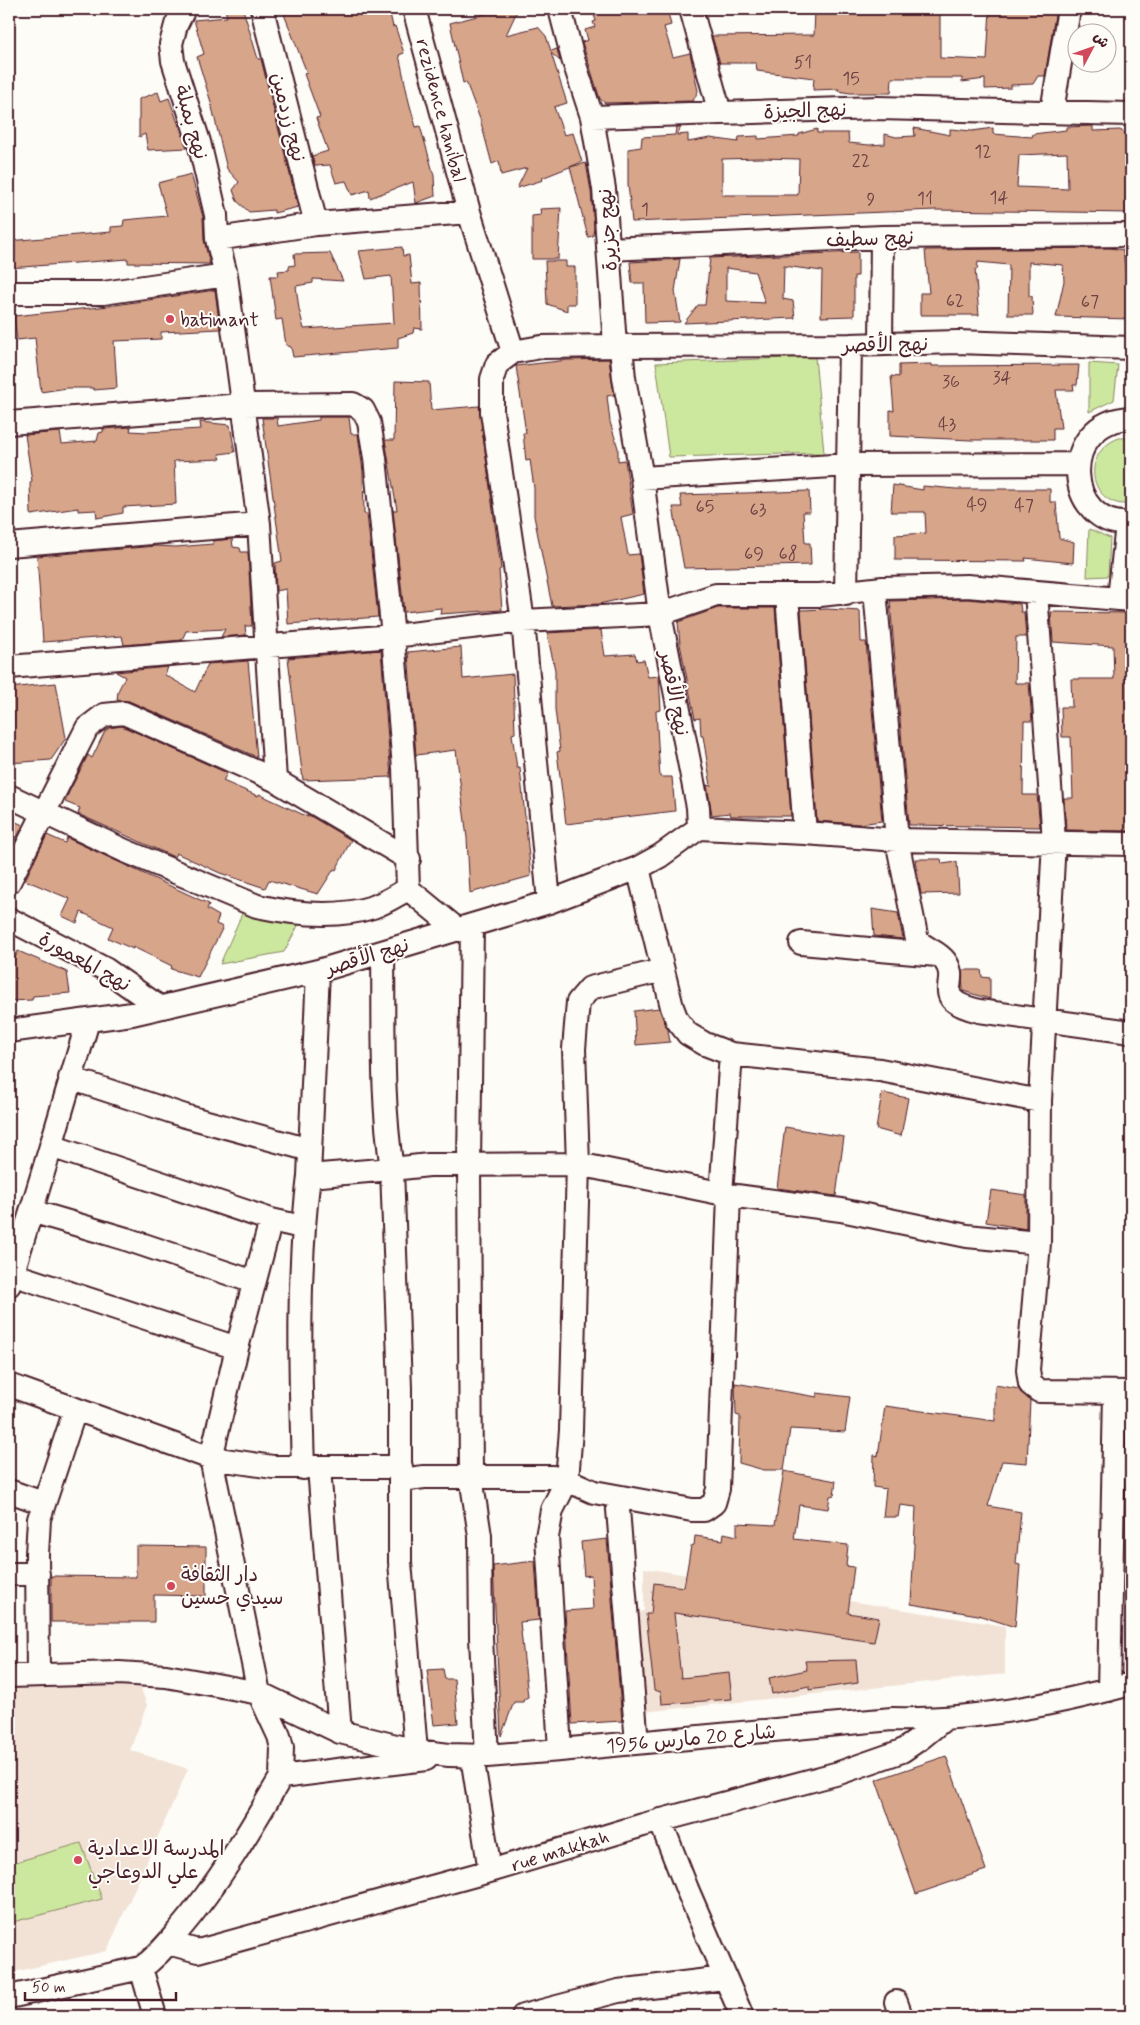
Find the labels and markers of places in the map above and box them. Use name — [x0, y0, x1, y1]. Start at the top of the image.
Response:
place label: batimant — [180, 307, 259, 334]
marker: batimant — [164, 313, 176, 325]
place label: دار الثقافة سيدي حسين — [181, 1562, 283, 1612]
marker: دار الثقافة سيدي حسين — [165, 1580, 177, 1592]
place label: المدرسة الاعدادية علي الدوعاجي — [88, 1836, 224, 1889]
marker: المدرسة الاعدادية علي الدوعاجي — [72, 1854, 84, 1866]

